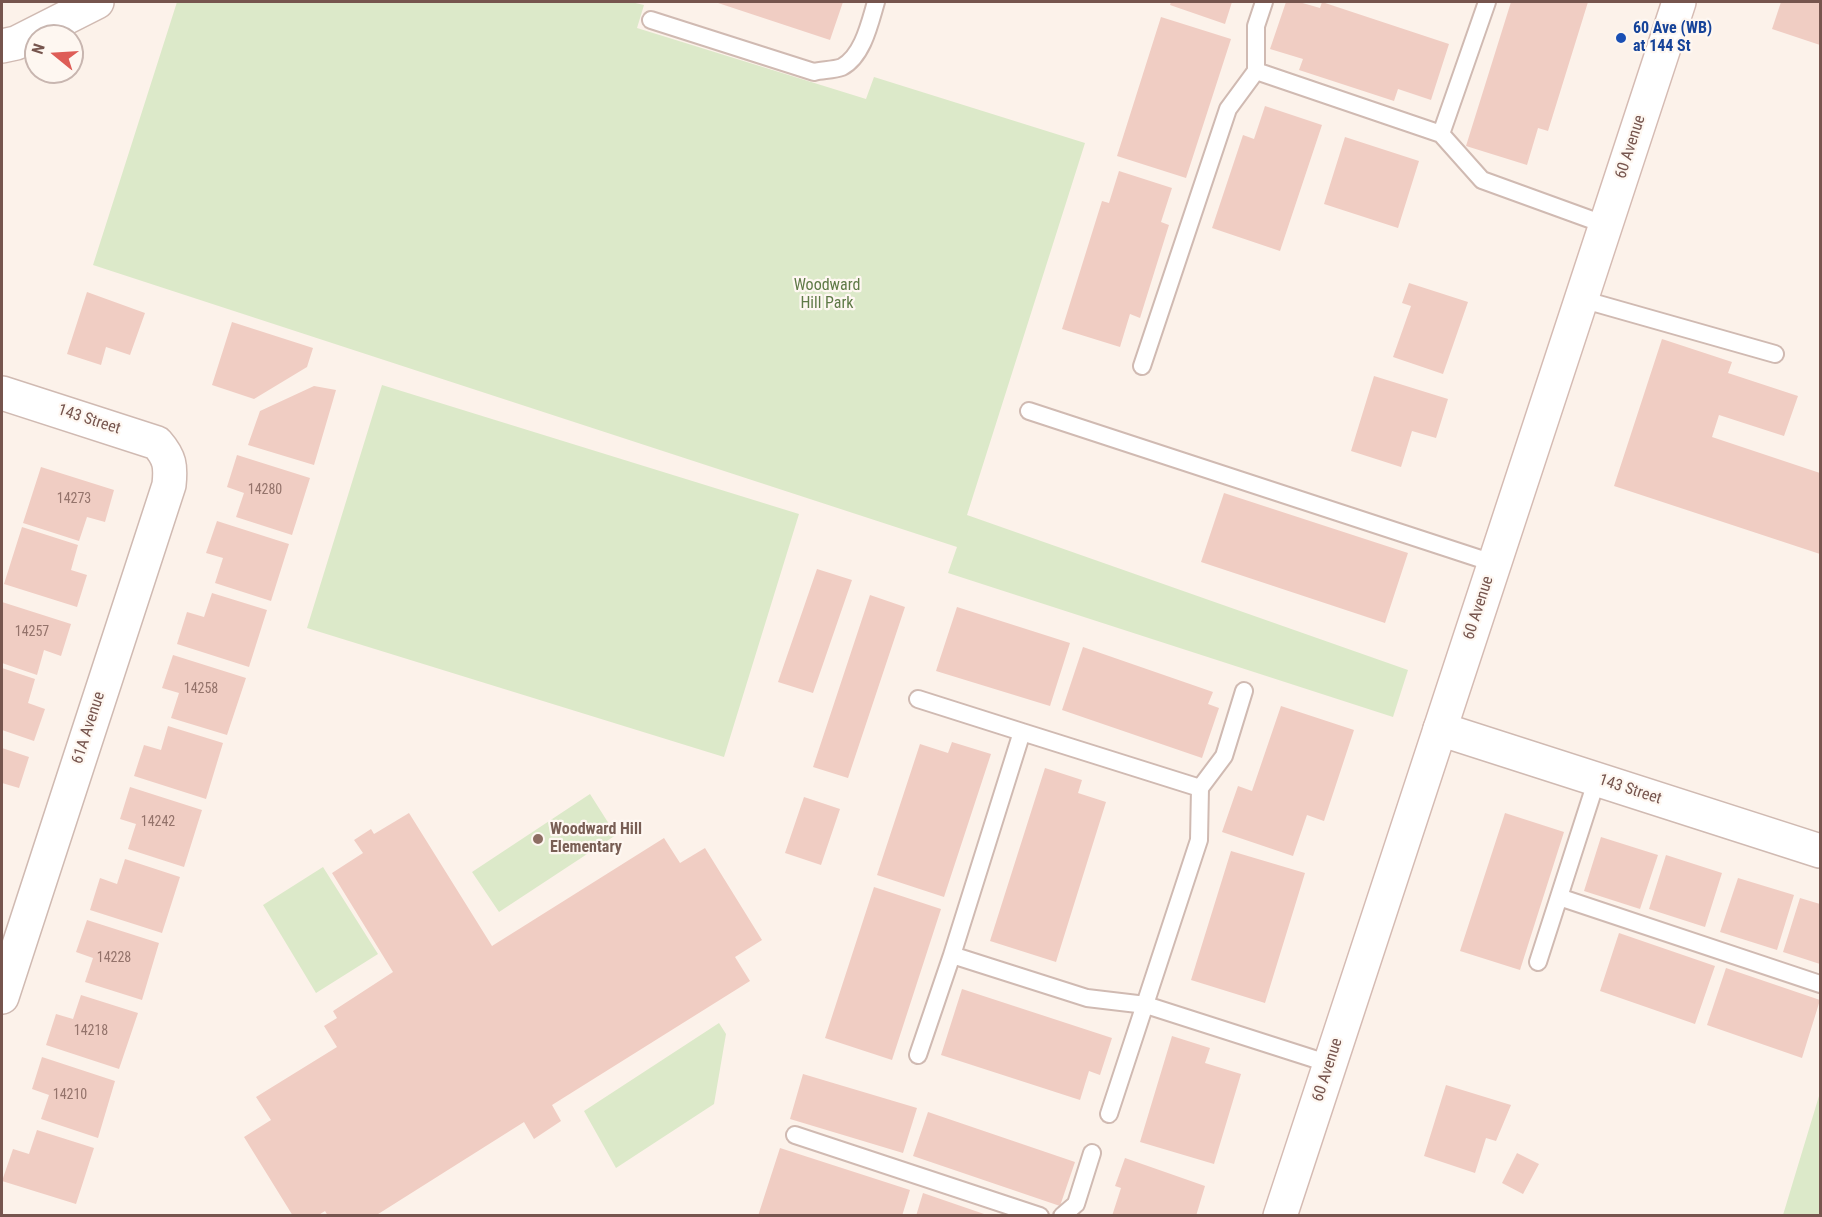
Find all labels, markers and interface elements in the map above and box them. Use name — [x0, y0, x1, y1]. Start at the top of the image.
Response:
place label: 60 Ave (WB) at 144 St — [1633, 19, 1712, 57]
north arrow — [24, 24, 84, 84]
marker: 60 Ave (WB) at 144 St — [1614, 31, 1628, 45]
text: N — [28, 41, 49, 57]
street label: 60 Avenue — [1612, 113, 1650, 181]
park label: Woodward Hill Park — [794, 276, 860, 314]
street label: 143 Street — [55, 401, 123, 439]
house number: 14280 — [248, 482, 282, 498]
house number: 14273 — [57, 491, 91, 507]
street label: 60 Avenue — [1460, 574, 1498, 642]
house number: 14257 — [15, 624, 49, 640]
house number: 14258 — [184, 681, 218, 697]
street label: 61A Avenue — [68, 689, 110, 767]
street label: 143 Street — [1596, 771, 1664, 809]
house number: 14242 — [141, 814, 175, 830]
place label: Woodward Hill Elementary — [550, 820, 642, 858]
marker: Woodward Hill Elementary — [531, 832, 545, 846]
house number: 14228 — [97, 950, 131, 966]
house number: 14218 — [74, 1023, 108, 1039]
street label: 60 Avenue — [1309, 1036, 1347, 1104]
house number: 14210 — [53, 1087, 87, 1103]

